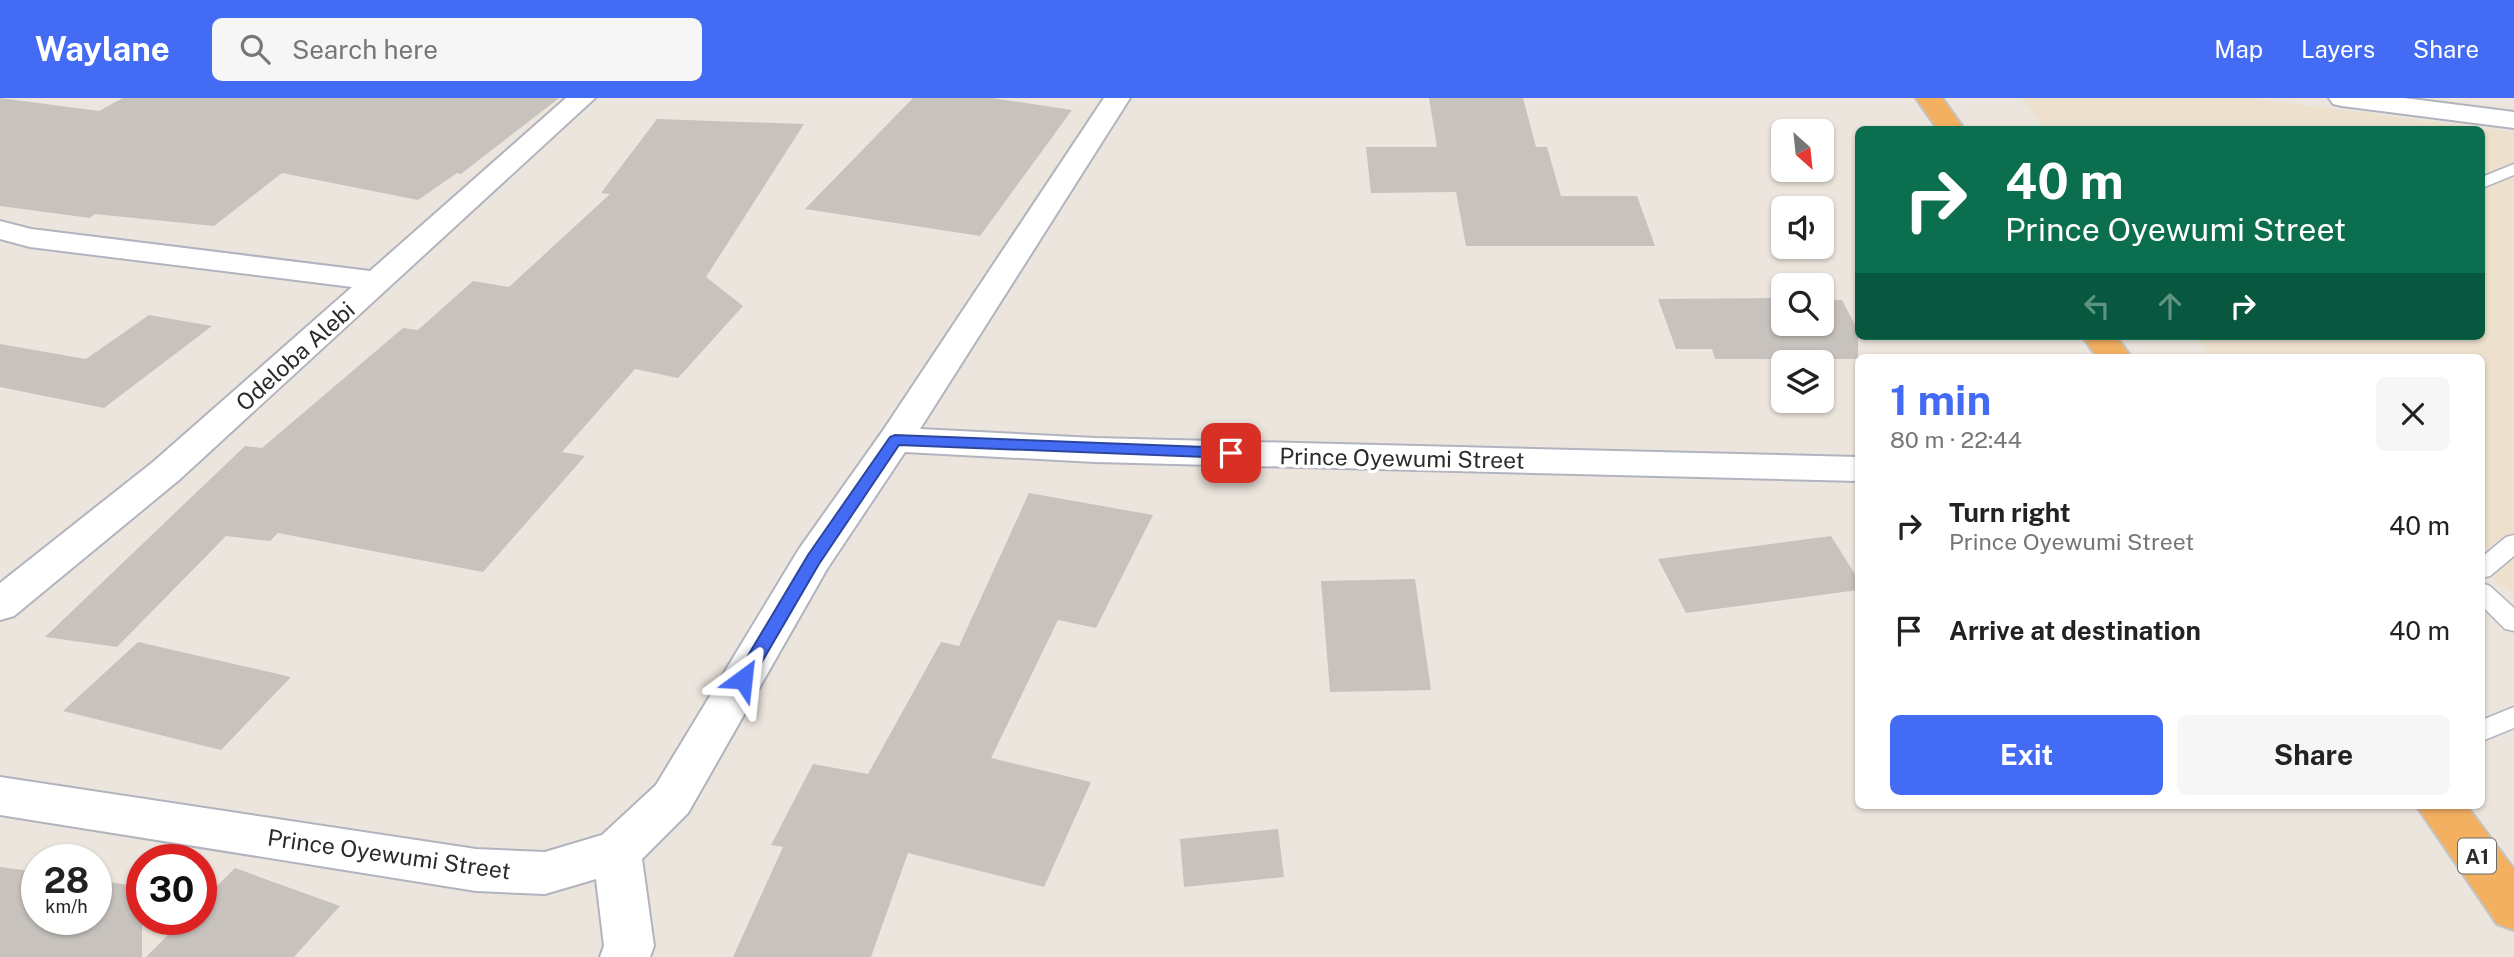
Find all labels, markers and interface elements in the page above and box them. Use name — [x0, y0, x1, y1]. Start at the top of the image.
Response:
search box — [212, 18, 702, 81]
text: Waylane — [35, 30, 170, 68]
icon: search — [236, 30, 274, 68]
text: Search here — [292, 34, 438, 65]
text: Map — [2214, 35, 2263, 63]
text: Layers — [2301, 35, 2375, 63]
text: Share — [2413, 35, 2479, 63]
north arrow — [1771, 119, 1834, 182]
map controls — [1771, 119, 1834, 413]
text: 40 m — [2005, 152, 2124, 210]
icon: right — [1890, 154, 1981, 245]
button: sound — [1771, 196, 1834, 259]
text: Prince Oyewumi Street — [2005, 211, 2346, 248]
button: search — [1771, 273, 1834, 336]
icon: left — [2078, 287, 2116, 325]
icon: ahead — [2151, 287, 2189, 325]
icon: right — [2224, 287, 2262, 325]
street label: Odeloba Alebi — [230, 296, 360, 416]
button: layers — [1771, 350, 1834, 413]
text: 1 min — [1890, 375, 1991, 424]
button: close — [2376, 377, 2450, 451]
pin — [1201, 423, 1261, 483]
text: 80 m · 22:44 — [1890, 426, 2022, 453]
icon: arrive — [1212, 434, 1250, 472]
street label: Prince Oyewumi Street — [1279, 442, 1525, 474]
text: Turn right — [1949, 497, 2071, 528]
icon: right — [1890, 507, 1928, 545]
text: 40 m — [2389, 510, 2450, 541]
text: Prince Oyewumi Street — [1949, 528, 2194, 555]
icon: arrive — [1890, 612, 1928, 650]
text: Arrive at destination — [1949, 615, 2201, 646]
text: 40 m — [2389, 615, 2450, 646]
position arrow — [706, 642, 780, 716]
button: Exit — [1890, 715, 2163, 795]
button: Share — [2177, 715, 2450, 795]
street label: Prince Oyewumi Street — [266, 824, 512, 884]
road number: A1 — [2458, 838, 2496, 874]
speed limit sign: 30 — [126, 844, 217, 935]
text: 28 — [44, 860, 89, 901]
text: km/h — [45, 896, 88, 917]

